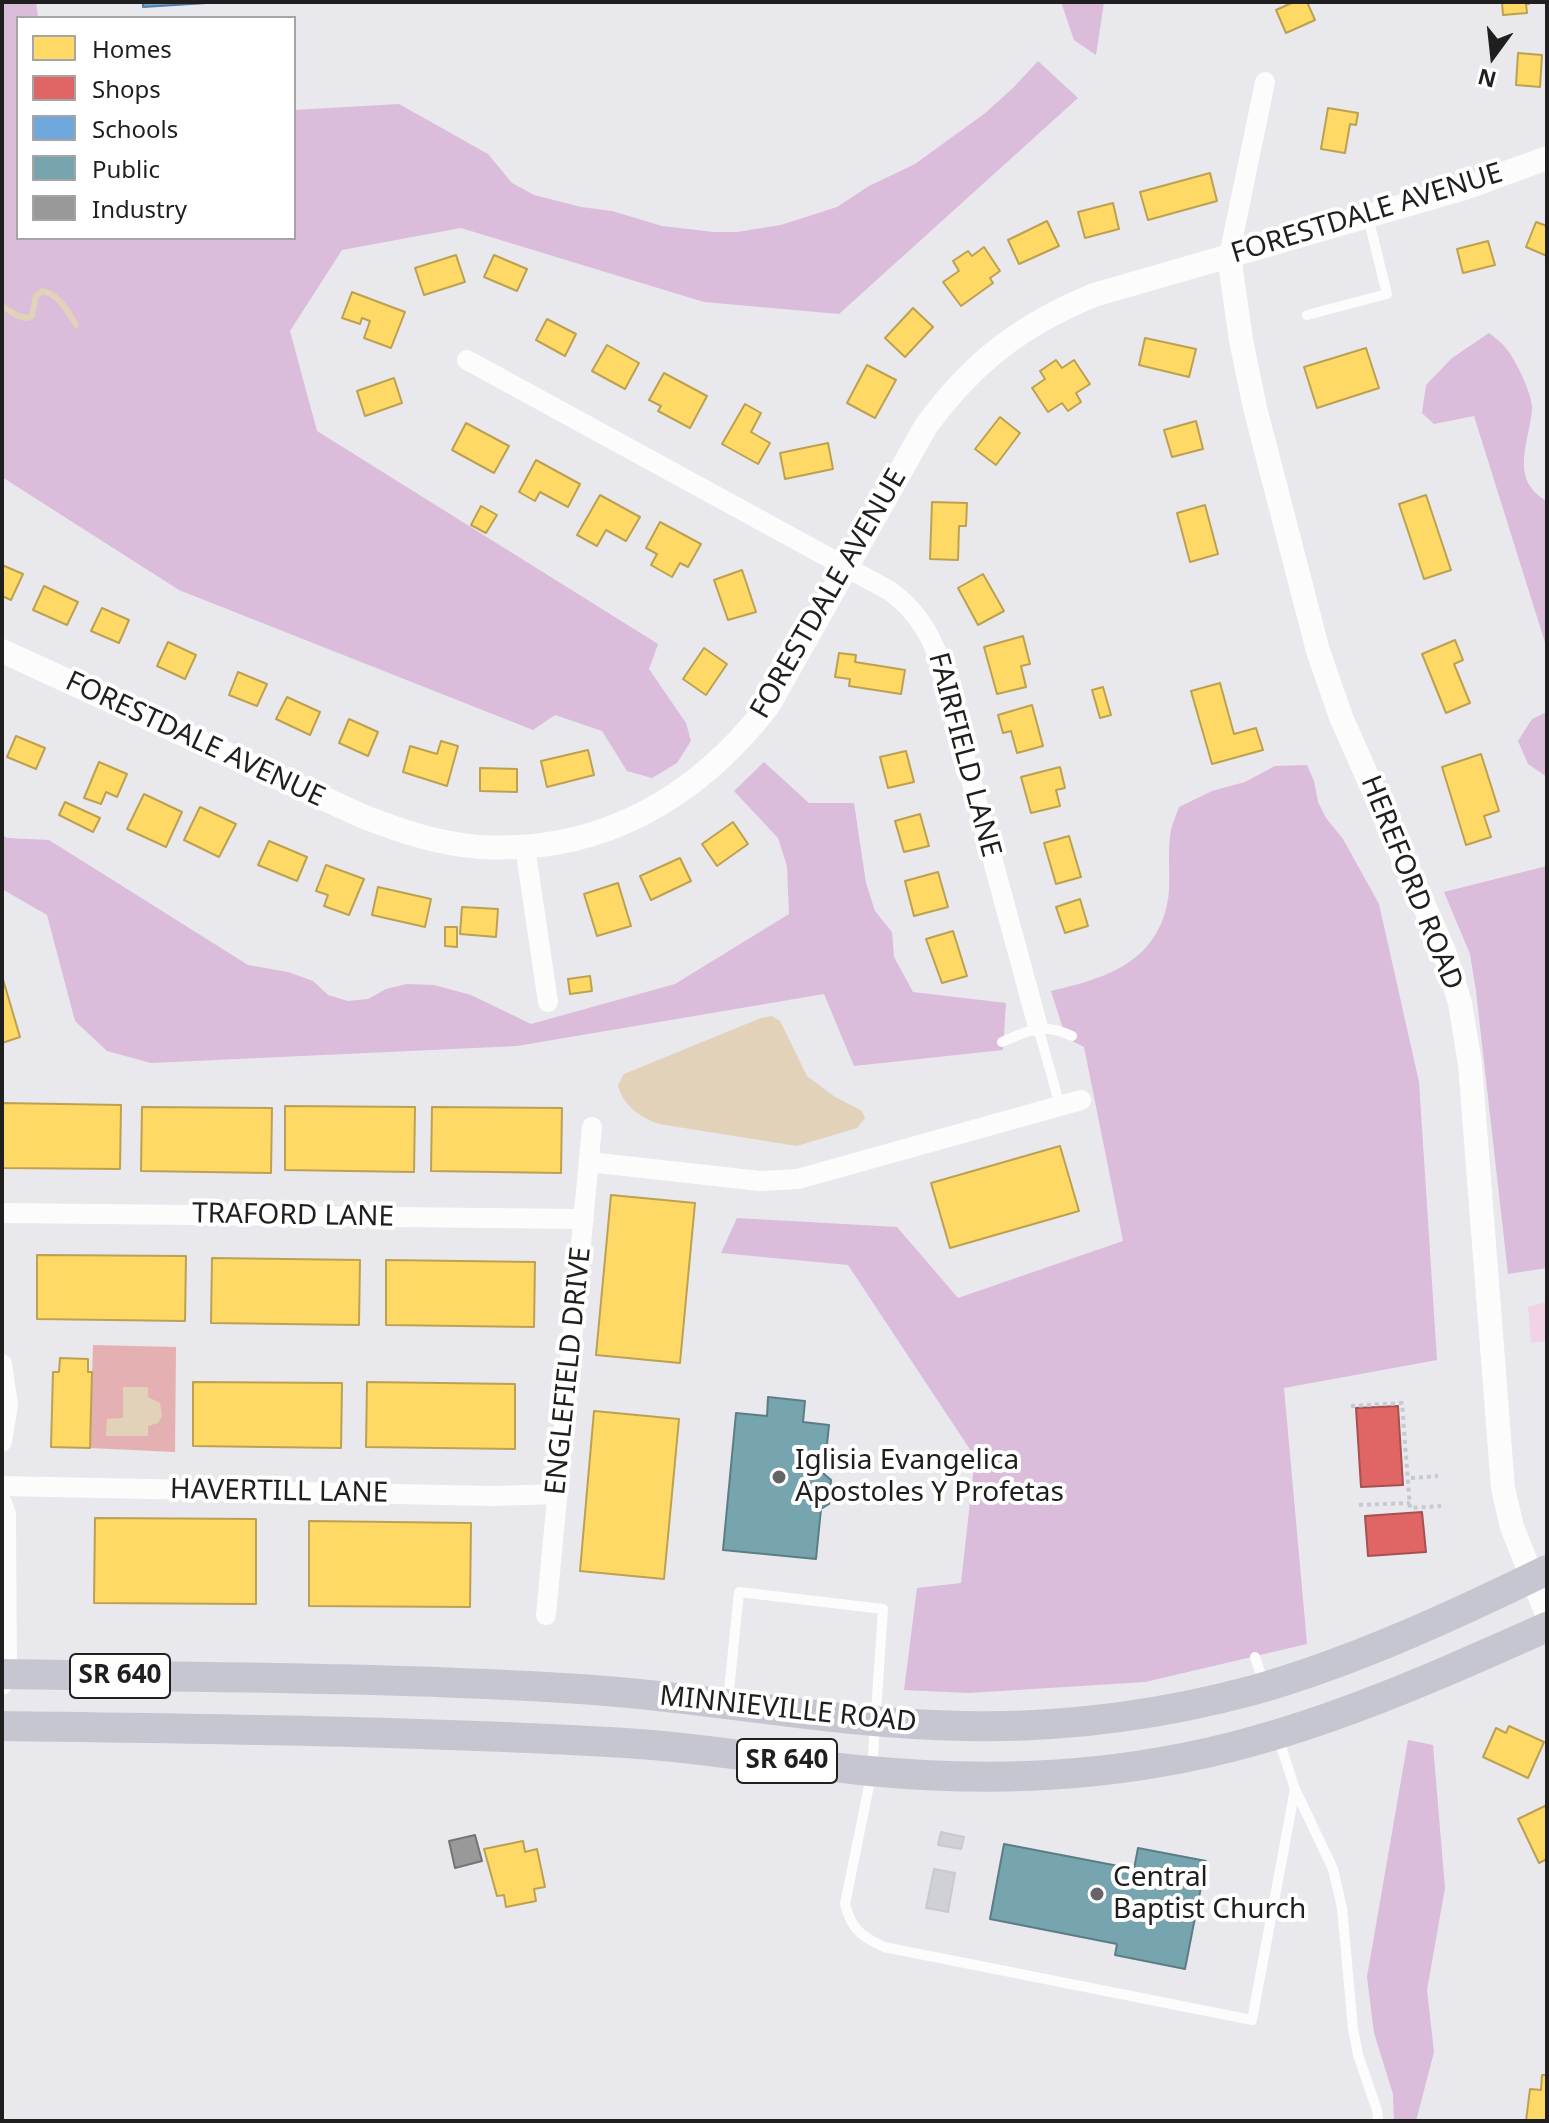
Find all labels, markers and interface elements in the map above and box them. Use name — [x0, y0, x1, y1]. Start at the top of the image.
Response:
legend — [16, 16, 296, 240]
north arrow — [1453, 16, 1533, 96]
text: Homes — [92, 32, 172, 65]
text: N — [1474, 62, 1499, 96]
text: Shops — [92, 72, 161, 105]
text: Schools — [92, 112, 178, 145]
text: Public — [92, 152, 160, 185]
street label: FORESTDALE AVENUE — [1227, 157, 1507, 271]
text: Industry — [92, 192, 187, 225]
street label: FORESTDALE AVENUE — [744, 463, 914, 725]
street label: FAIRFIELD LANE — [921, 649, 1007, 861]
street label: FORESTDALE AVENUE — [60, 665, 330, 815]
street label: HEREFORD ROAD — [1353, 771, 1469, 995]
street label: TRAFORD LANE — [192, 1197, 394, 1235]
street label: ENGLEFIELD DRIVE — [539, 1245, 599, 1497]
place label: Iglisia Evangelica Apostoles Y Profetas — [795, 1444, 1064, 1510]
marker: Iglisia Evangelica Apostoles Y Profetas — [770, 1468, 788, 1486]
street label: HAVERTILL LANE — [170, 1473, 388, 1511]
road number: SR 640 — [70, 1654, 170, 1698]
street label: MINNIEVILLE ROAD — [658, 1680, 918, 1740]
road number: SR 640 — [737, 1739, 837, 1783]
place label: Central Baptist Church — [1113, 1861, 1306, 1927]
marker: Central Baptist Church — [1088, 1885, 1106, 1903]

